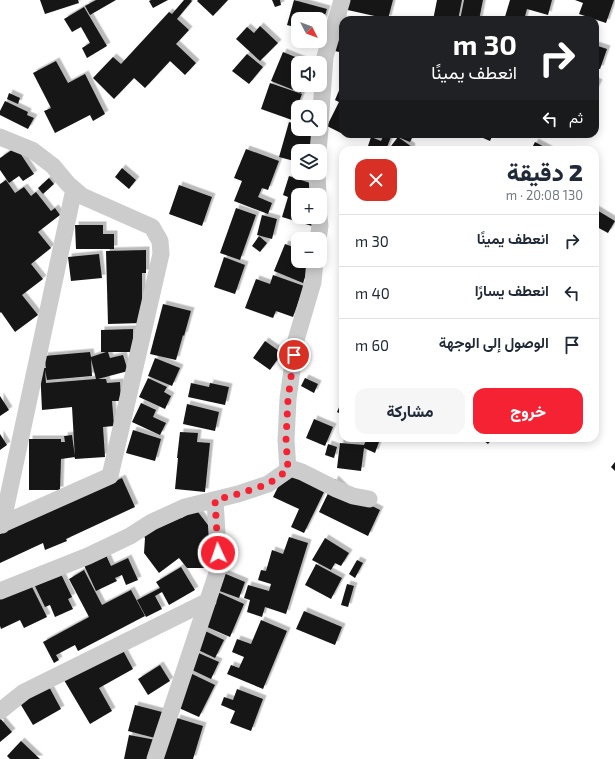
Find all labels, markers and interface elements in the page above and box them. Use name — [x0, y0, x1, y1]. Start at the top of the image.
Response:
north arrow — [291, 12, 327, 48]
map controls — [291, 12, 327, 268]
text: 30 m — [453, 27, 517, 61]
icon: right — [531, 32, 583, 84]
button: sound — [291, 56, 327, 92]
text: انعطف يمينًا — [431, 61, 517, 83]
button: search — [291, 100, 327, 136]
icon: left — [539, 108, 561, 130]
text: ثم — [569, 108, 583, 126]
button: layers — [291, 144, 327, 180]
text: 2 دقيقة — [507, 157, 583, 186]
button: close — [355, 159, 397, 201]
text: 130 m · 20:08 — [506, 187, 583, 203]
button: + — [291, 188, 327, 224]
text: انعطف يمينًا — [477, 229, 549, 247]
icon: right — [561, 230, 583, 252]
button: − — [291, 232, 327, 268]
text: 30 m — [355, 232, 389, 250]
text: انعطف يسارًا — [475, 281, 549, 299]
icon: left — [561, 282, 583, 304]
text: 40 m — [355, 284, 390, 302]
text: الوصول إلى الوجهة — [439, 333, 549, 351]
icon: arrive — [561, 334, 583, 356]
text: 60 m — [355, 336, 389, 354]
pin — [277, 338, 311, 372]
icon: arrive — [283, 344, 305, 366]
button: مشاركة — [355, 388, 465, 434]
button: خروج — [473, 388, 583, 434]
position arrow — [197, 532, 239, 574]

